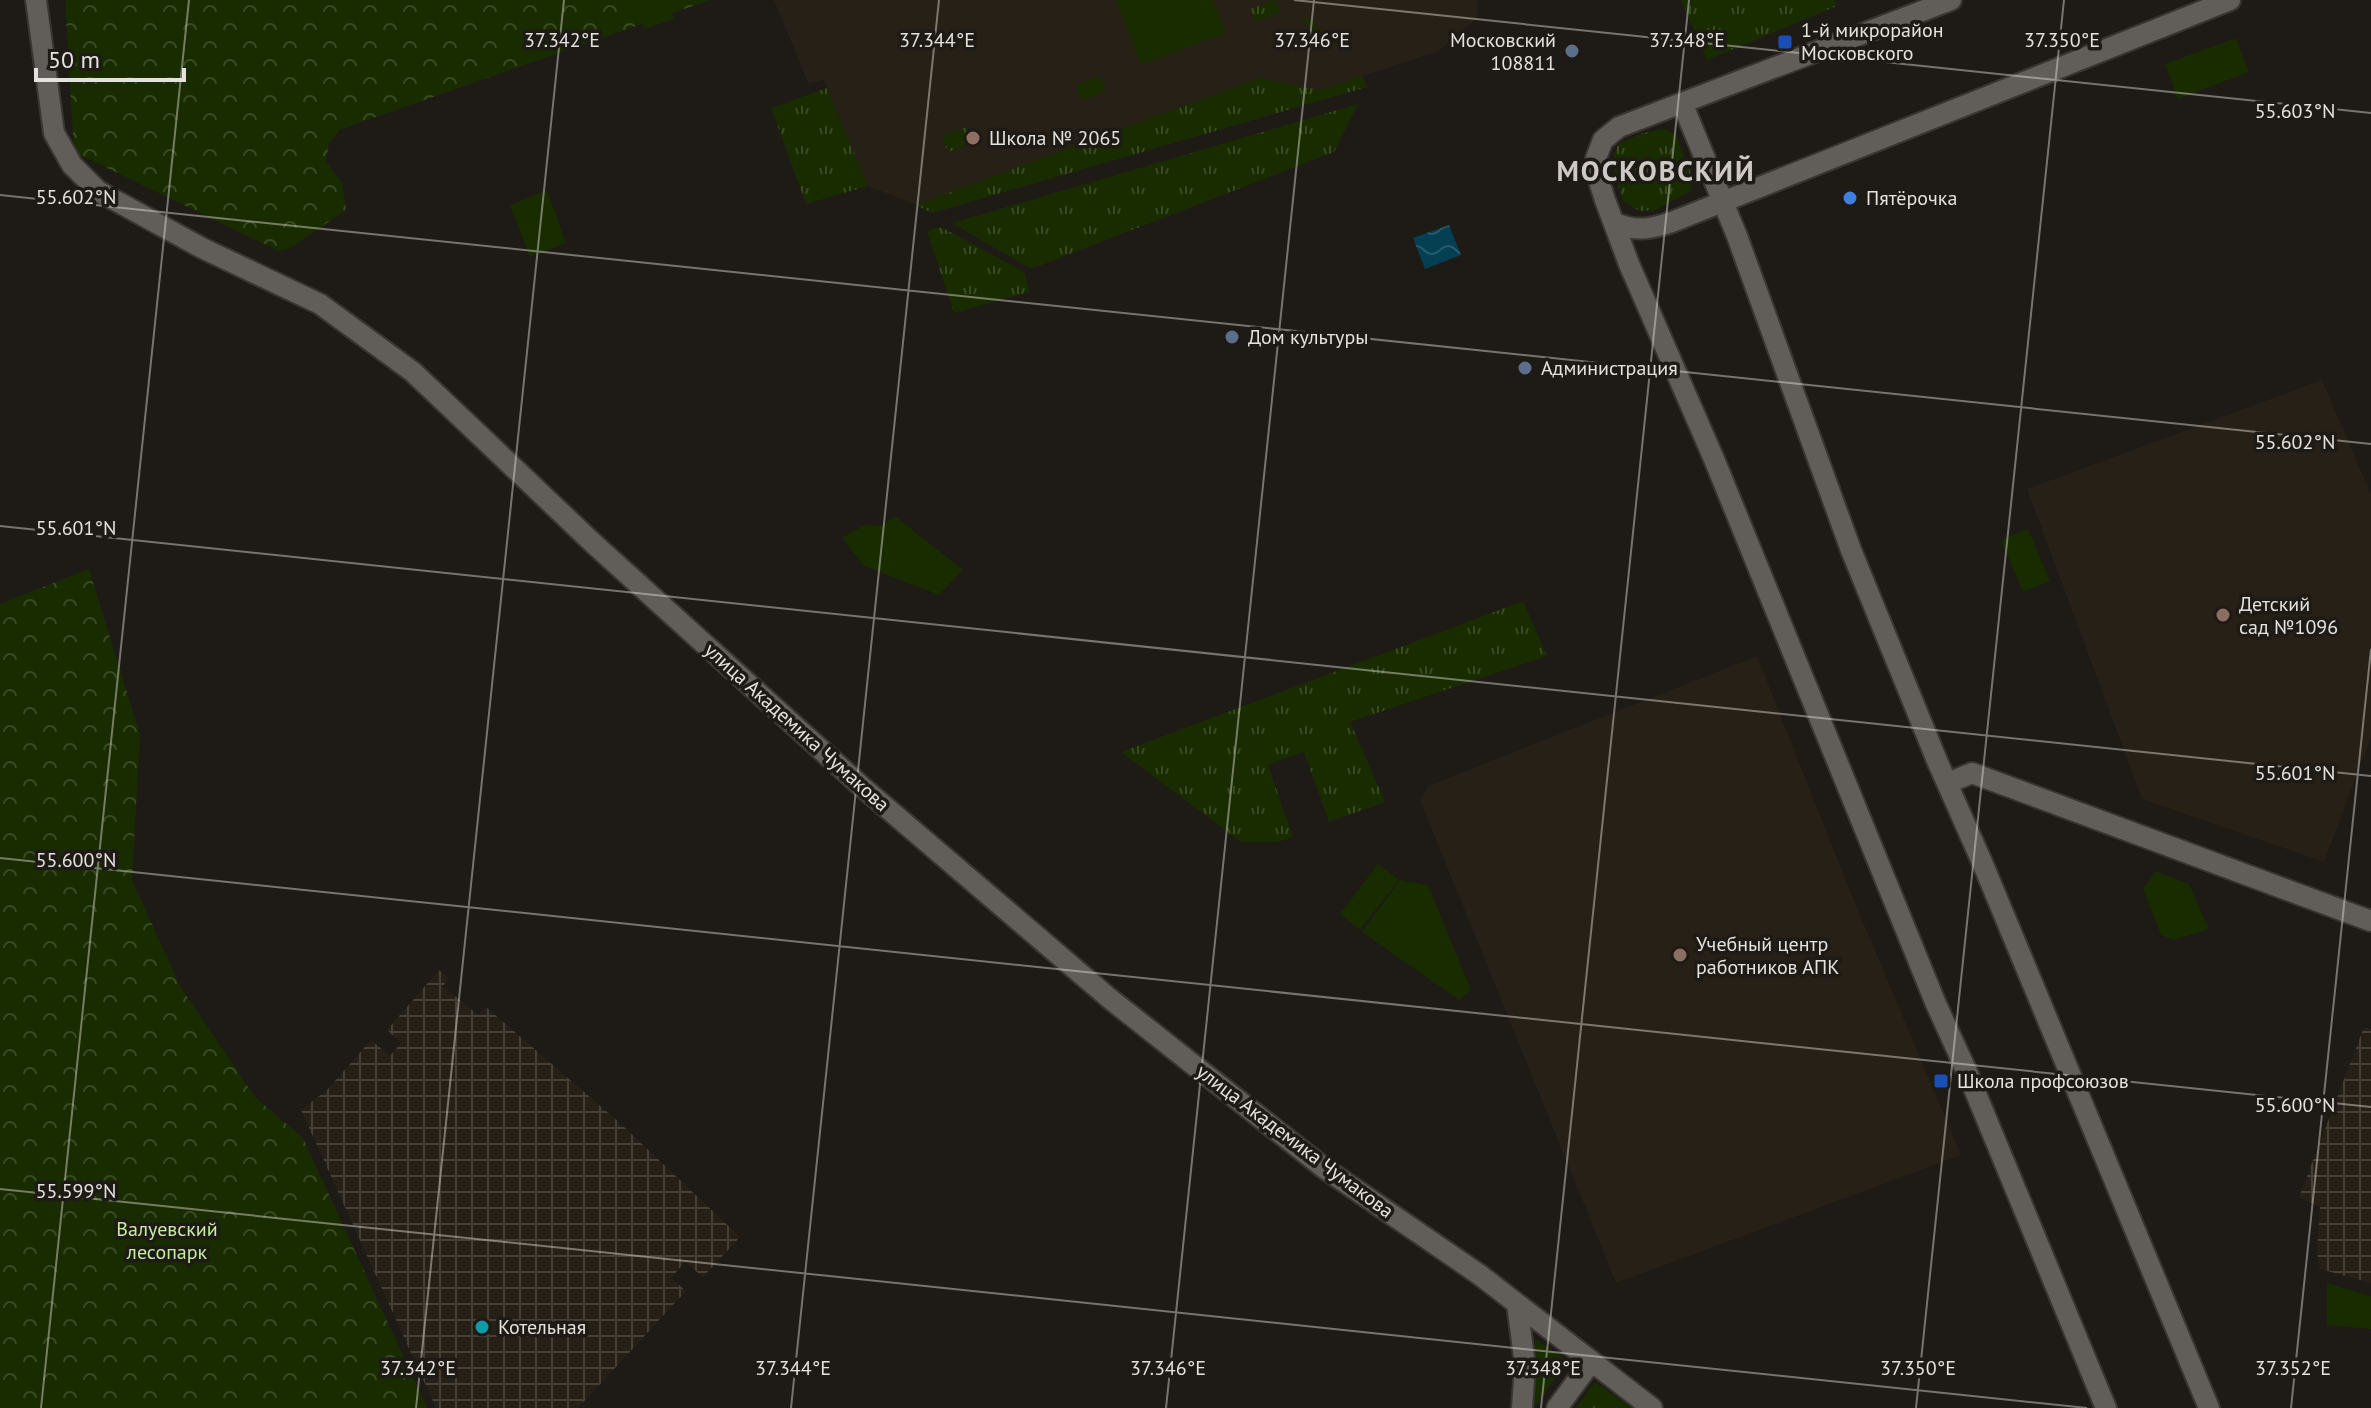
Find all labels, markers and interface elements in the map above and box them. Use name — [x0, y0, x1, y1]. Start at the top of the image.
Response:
place label: 1-й микрорайон Московского — [1801, 17, 1943, 66]
text: 37.342°E — [524, 27, 600, 53]
text: 37.344°E — [899, 27, 975, 53]
text: 37.346°E — [1274, 27, 1350, 53]
place label: Московский 108811 — [1450, 27, 1556, 76]
text: 37.348°E — [1649, 27, 1725, 53]
text: 37.350°E — [2024, 27, 2100, 53]
scale bar — [36, 32, 184, 82]
marker: 1-й микрорайон Московского — [1776, 33, 1794, 51]
marker: Московский 108811 — [1563, 42, 1581, 60]
text: 50 m — [48, 44, 100, 75]
text: 55.603°N — [2255, 98, 2335, 124]
place label: Школа № 2065 — [989, 125, 1121, 151]
marker: Школа № 2065 — [964, 129, 982, 147]
district label: МОСКОВСКИЙ — [1556, 152, 1756, 189]
text: 55.602°N — [36, 184, 116, 210]
place label: Пятёрочка — [1866, 185, 1957, 211]
marker: Пятёрочка — [1841, 189, 1859, 207]
place label: Дом культуры — [1248, 324, 1368, 350]
marker: Дом культуры — [1223, 328, 1241, 346]
place label: Администрация — [1541, 355, 1678, 381]
marker: Администрация — [1516, 359, 1534, 377]
text: 55.602°N — [2255, 429, 2335, 455]
text: 55.601°N — [36, 515, 116, 541]
place label: Детский сад №1096 — [2239, 591, 2338, 640]
marker: Детский сад №1096 — [2214, 606, 2232, 624]
street label: улица Академика Чумакова — [699, 637, 895, 817]
text: 55.601°N — [2255, 760, 2335, 786]
text: 55.600°N — [36, 847, 116, 873]
place label: Учебный центр работников АПК — [1696, 931, 1839, 980]
marker: Учебный центр работников АПК — [1671, 946, 1689, 964]
street label: улица Академика Чумакова — [1191, 1058, 1399, 1224]
place label: Школа профсоюзов — [1957, 1068, 2129, 1094]
marker: Школа профсоюзов — [1932, 1072, 1950, 1090]
text: 55.600°N — [2255, 1092, 2335, 1118]
text: 55.599°N — [36, 1178, 116, 1204]
park label: Валуевский лесопарк — [116, 1216, 218, 1265]
place label: Котельная — [498, 1314, 586, 1340]
marker: Котельная — [473, 1318, 491, 1336]
text: 37.342°E — [380, 1355, 456, 1381]
text: 37.344°E — [755, 1355, 831, 1381]
text: 37.346°E — [1130, 1355, 1206, 1381]
text: 37.348°E — [1505, 1355, 1581, 1381]
text: 37.350°E — [1880, 1355, 1956, 1381]
text: 37.352°E — [2255, 1355, 2331, 1381]

